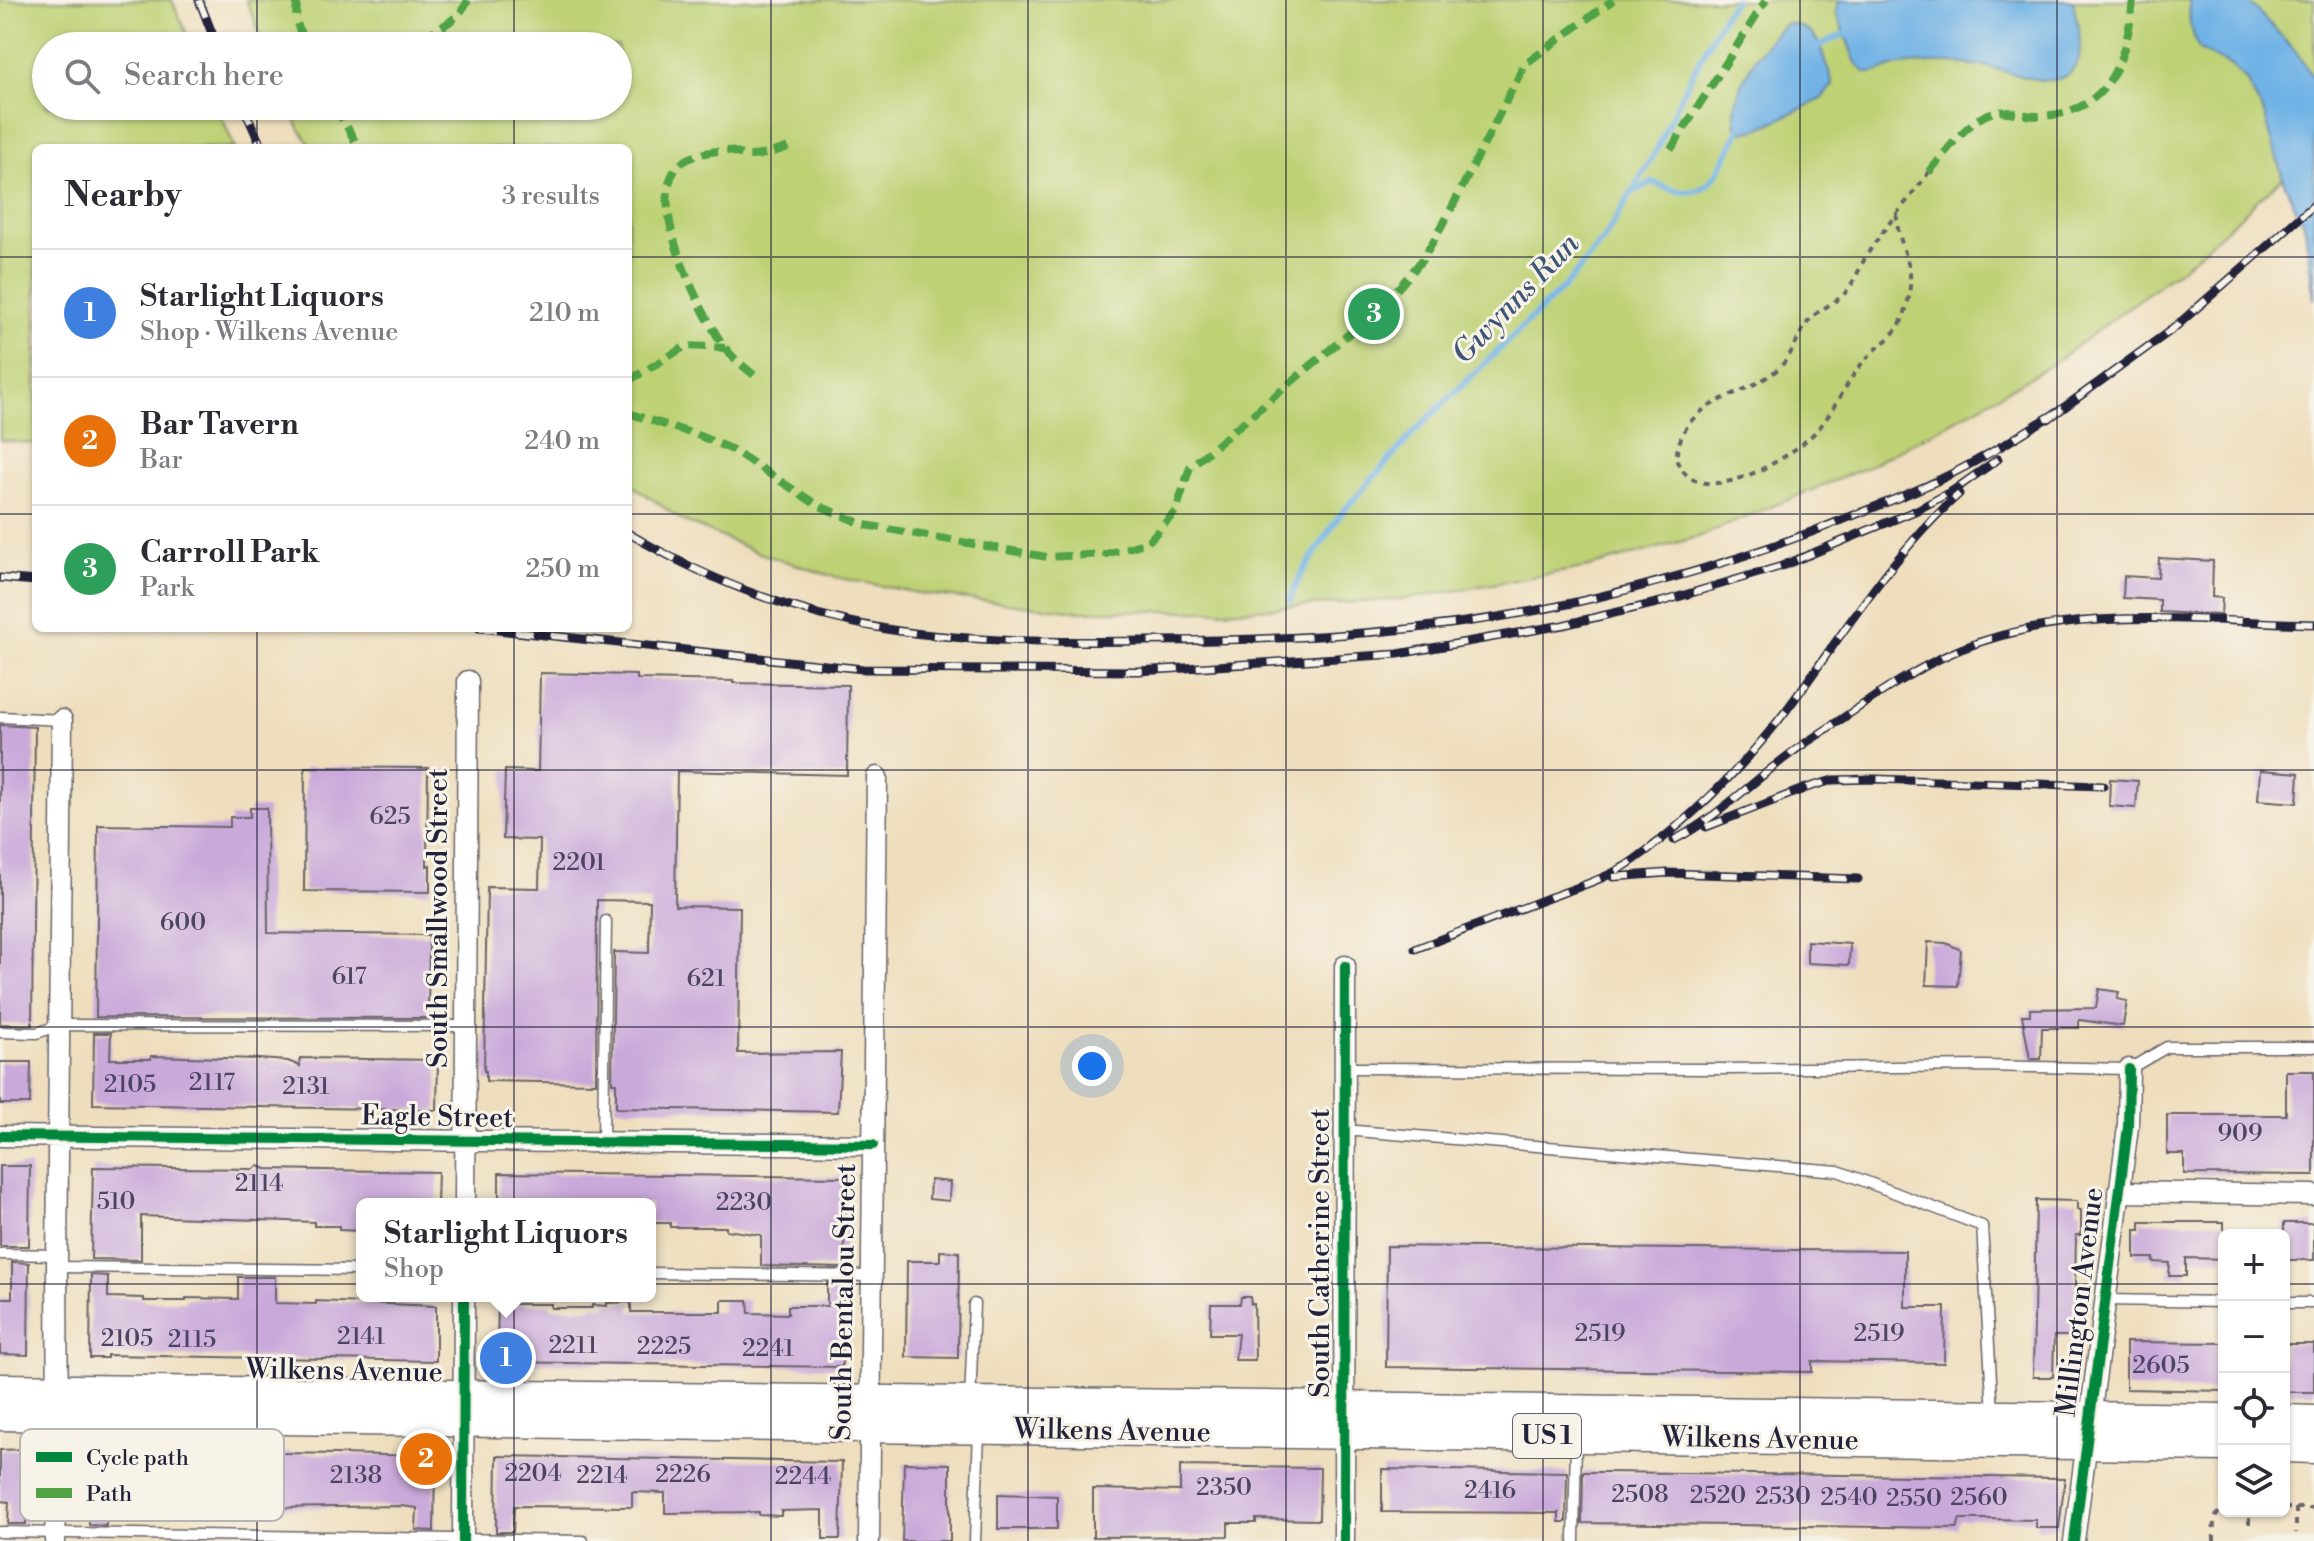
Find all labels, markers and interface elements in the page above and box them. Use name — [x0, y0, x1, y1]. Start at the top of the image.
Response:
search box — [32, 32, 632, 120]
icon: search — [60, 54, 104, 98]
text: Search here — [124, 57, 284, 95]
text: Nearby — [64, 175, 182, 217]
text: 3 results — [502, 180, 600, 212]
water label: Gwynns Run — [1444, 225, 1588, 373]
text: Starlight Liquors — [140, 278, 384, 316]
pin: 3 — [1348, 284, 1400, 344]
text: 1 — [84, 297, 96, 329]
text: 210 m — [529, 297, 600, 329]
text: Shop · Wilkens Avenue — [140, 316, 398, 348]
text: Bar Tavern — [140, 406, 299, 444]
text: 2 — [82, 425, 98, 457]
text: 240 m — [524, 425, 600, 457]
text: Bar — [140, 444, 183, 476]
text: Carroll Park — [140, 534, 319, 572]
text: 3 — [82, 553, 98, 585]
text: 250 m — [525, 553, 600, 585]
text: Park — [140, 572, 194, 604]
street label: South Smallwood Street — [421, 768, 456, 1068]
house number: 625 — [369, 802, 411, 832]
house number: 2201 — [553, 848, 606, 878]
house number: 600 — [160, 908, 206, 938]
house number: 617 — [331, 962, 367, 992]
house number: 621 — [687, 964, 726, 994]
your location — [1072, 1046, 1112, 1086]
house number: 2117 — [189, 1068, 235, 1098]
house number: 2105 — [104, 1070, 156, 1100]
house number: 2131 — [282, 1072, 330, 1102]
street label: Eagle Street — [361, 1098, 514, 1136]
street label: South Catherine Street — [1303, 1108, 1338, 1398]
house number: 909 — [2218, 1119, 2263, 1149]
street label: South Bentalou Street — [824, 1163, 864, 1441]
house number: 2114 — [235, 1169, 283, 1199]
street label: Millington Avenue — [2049, 1185, 2111, 1419]
house number: 510 — [97, 1187, 135, 1217]
house number: 2230 — [716, 1188, 772, 1218]
popup — [356, 1198, 656, 1302]
text: Starlight Liquors — [384, 1215, 628, 1253]
map controls — [2218, 1229, 2290, 1517]
button: + — [2218, 1229, 2290, 1301]
text: Shop — [384, 1253, 444, 1285]
button: − — [2218, 1301, 2290, 1373]
house number: 2519 — [1575, 1319, 1625, 1349]
house number: 2519 — [1854, 1319, 1904, 1349]
house number: 2141 — [337, 1322, 386, 1352]
house number: 2105 — [101, 1324, 153, 1354]
house number: 2115 — [168, 1325, 216, 1355]
pin: 1 — [480, 1328, 532, 1388]
house number: 2211 — [548, 1331, 598, 1361]
house number: 2225 — [637, 1332, 691, 1362]
house number: 2241 — [742, 1334, 795, 1364]
house number: 2605 — [2132, 1351, 2190, 1381]
street label: Wilkens Avenue — [244, 1352, 443, 1390]
button: locate — [2218, 1373, 2290, 1445]
street label: Wilkens Avenue — [1012, 1412, 1211, 1450]
road number: US 1 — [1513, 1414, 1581, 1458]
street label: Wilkens Avenue — [1660, 1420, 1859, 1458]
legend — [20, 1429, 284, 1521]
pin: 2 — [400, 1429, 452, 1489]
text: Cycle path — [86, 1445, 189, 1472]
button: layers — [2218, 1445, 2290, 1517]
house number: 2204 — [504, 1459, 562, 1489]
house number: 2226 — [655, 1460, 711, 1490]
house number: 2138 — [330, 1461, 382, 1491]
house number: 2214 — [576, 1461, 628, 1491]
house number: 2244 — [775, 1462, 831, 1492]
house number: 2350 — [1196, 1473, 1252, 1503]
house number: 2416 — [1464, 1476, 1516, 1506]
house number: 2508 — [1611, 1480, 1669, 1510]
text: Path — [86, 1481, 132, 1508]
house number: 2520 — [1690, 1481, 1746, 1511]
house number: 2530 — [1755, 1482, 1811, 1512]
house number: 2540 — [1820, 1483, 1878, 1513]
house number: 2560 — [1950, 1483, 2008, 1513]
house number: 2550 — [1886, 1484, 1942, 1514]

